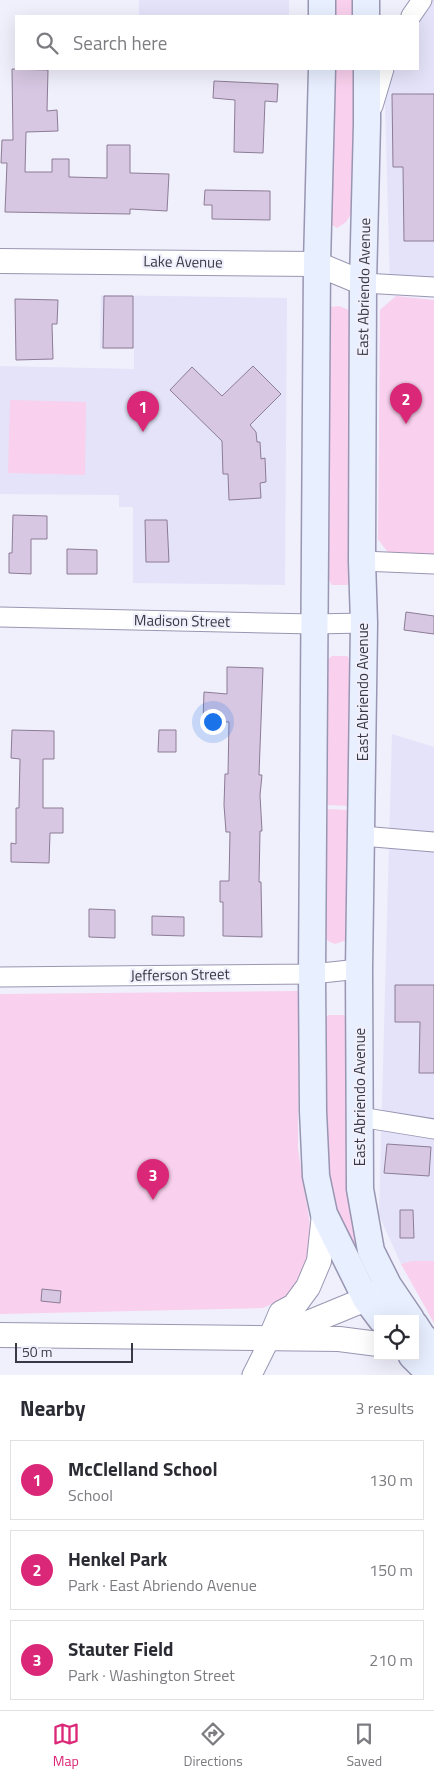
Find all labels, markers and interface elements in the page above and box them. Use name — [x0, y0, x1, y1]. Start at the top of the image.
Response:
search box — [15, 15, 419, 70]
text: Search here — [73, 28, 167, 57]
icon: search — [33, 29, 61, 57]
street label: East Abriendo Avenue — [351, 218, 376, 356]
street label: Lake Avenue — [143, 249, 223, 274]
pin: 2 — [390, 383, 422, 424]
pin: 1 — [127, 391, 159, 432]
street label: Madison Street — [134, 608, 231, 633]
street label: East Abriendo Avenue — [351, 623, 374, 761]
your location — [200, 709, 226, 735]
street label: Jefferson Street — [130, 962, 231, 987]
street label: East Abriendo Avenue — [348, 1028, 371, 1166]
pin: 3 — [137, 1159, 169, 1200]
map controls — [374, 1315, 419, 1360]
button: locate — [374, 1315, 419, 1360]
scale bar — [15, 1340, 132, 1363]
text: 50 m — [22, 1341, 52, 1362]
text: Nearby — [20, 1392, 85, 1424]
text: 3 results — [355, 1396, 414, 1420]
text: McClelland School — [68, 1454, 218, 1483]
text: 1 — [33, 1468, 41, 1492]
text: 130 m — [369, 1468, 413, 1492]
text: School — [68, 1483, 113, 1507]
text: Henkel Park — [68, 1544, 167, 1573]
text: 2 — [33, 1558, 41, 1582]
text: 150 m — [369, 1558, 413, 1582]
text: Park · East Abriendo Avenue — [68, 1573, 257, 1597]
text: Stauter Field — [68, 1634, 173, 1663]
text: 3 — [33, 1648, 41, 1672]
text: 210 m — [369, 1648, 413, 1672]
text: Park · Washington Street — [68, 1663, 235, 1687]
tab: Map — [52, 1720, 80, 1771]
tab: Directions — [183, 1720, 243, 1771]
tab: Saved — [347, 1720, 382, 1771]

